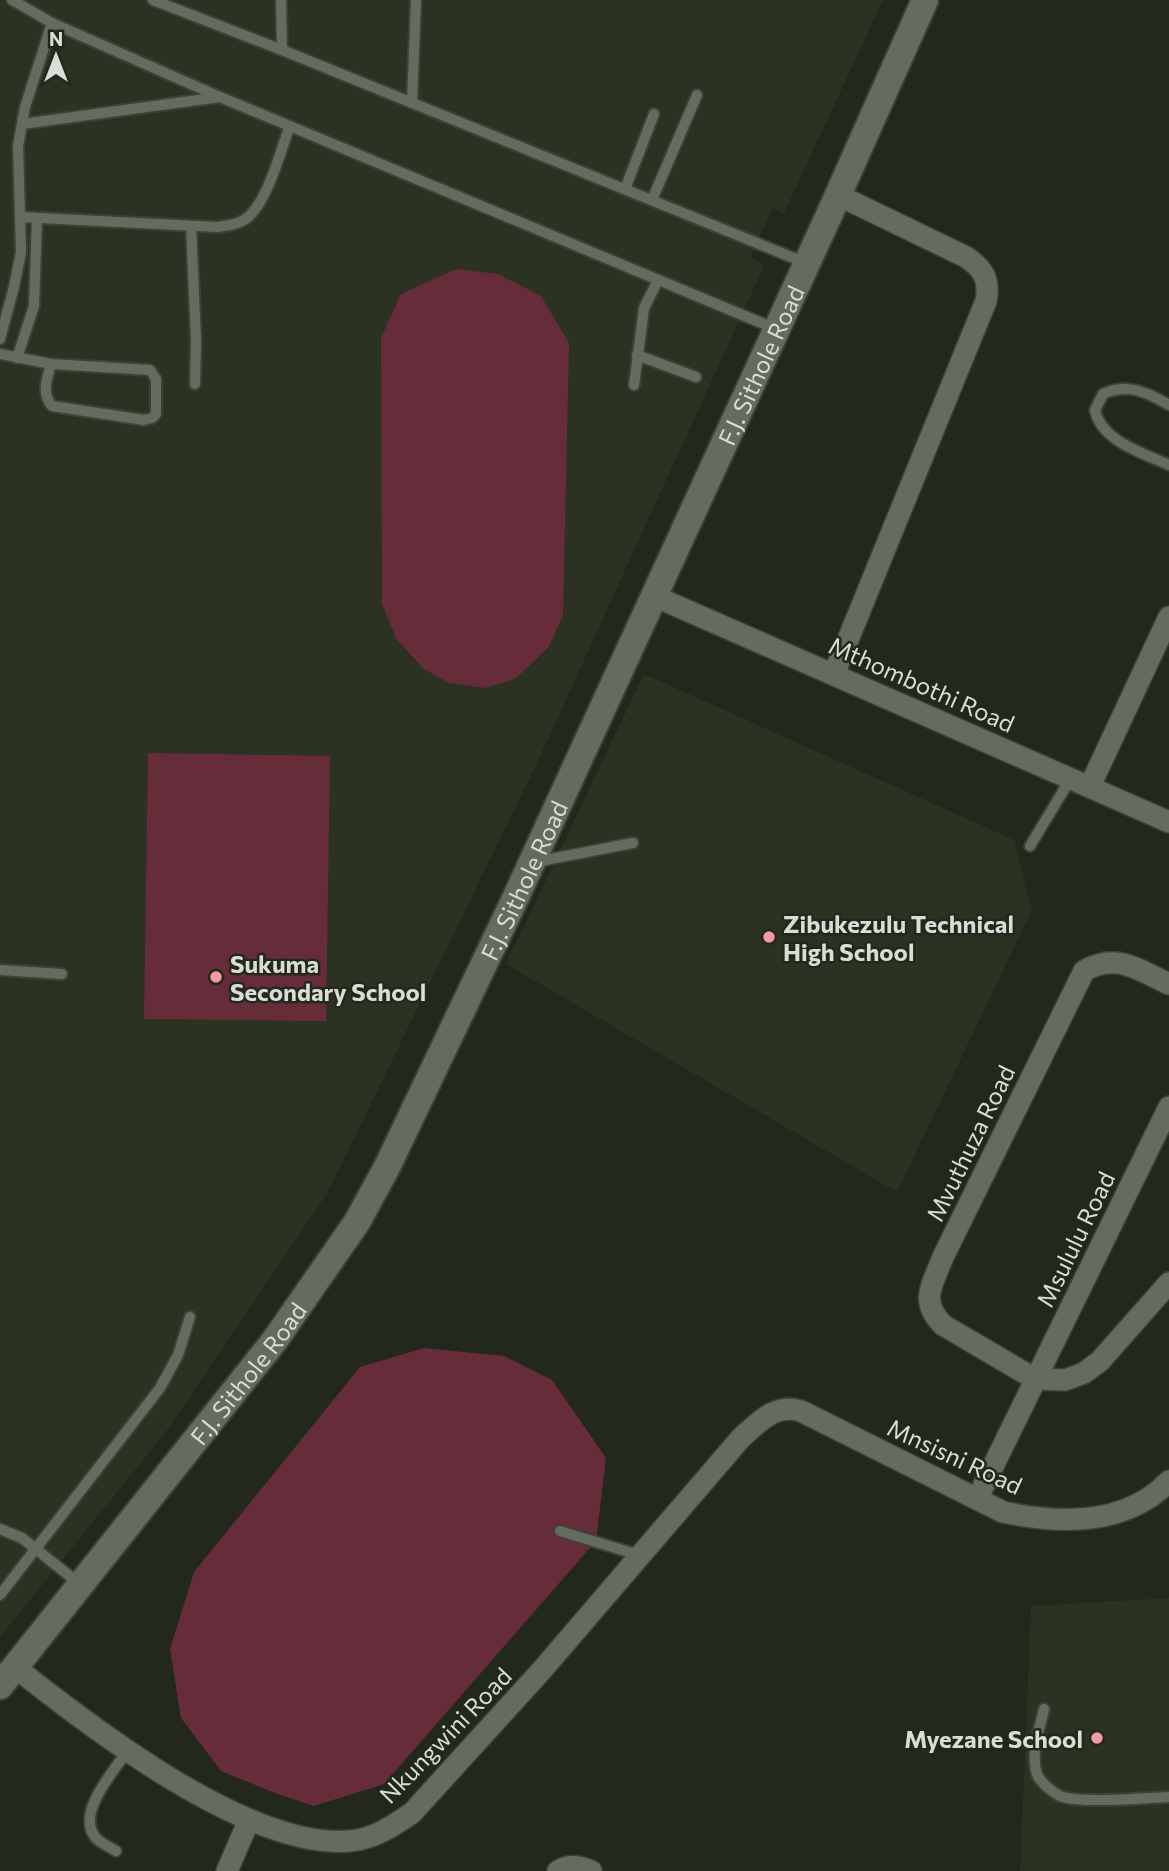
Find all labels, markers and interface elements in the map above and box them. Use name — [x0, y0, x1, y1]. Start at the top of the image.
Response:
north arrow — [21, 21, 91, 91]
text: N — [49, 27, 63, 50]
street label: F.J. Sithole Road — [711, 281, 809, 449]
street label: Mthombothi Road — [825, 630, 1019, 738]
street label: F.J. Sithole Road — [474, 796, 573, 964]
place label: Zibukezulu Technical High School — [783, 909, 1014, 966]
marker: Zibukezulu Technical High School — [761, 929, 777, 945]
place label: Sukuma Secondary School — [230, 949, 426, 1006]
marker: Sukuma Secondary School — [208, 969, 224, 985]
street label: Mvuthuza Road — [920, 1060, 1020, 1226]
street label: Msululu Road — [1030, 1167, 1120, 1311]
street label: F.J. Sithole Road — [183, 1296, 312, 1450]
street label: Mnsisni Road — [883, 1412, 1027, 1500]
street label: Nkungwini Road — [373, 1661, 517, 1809]
place label: Myezane School — [904, 1724, 1083, 1753]
marker: Myezane School — [1089, 1730, 1105, 1746]

